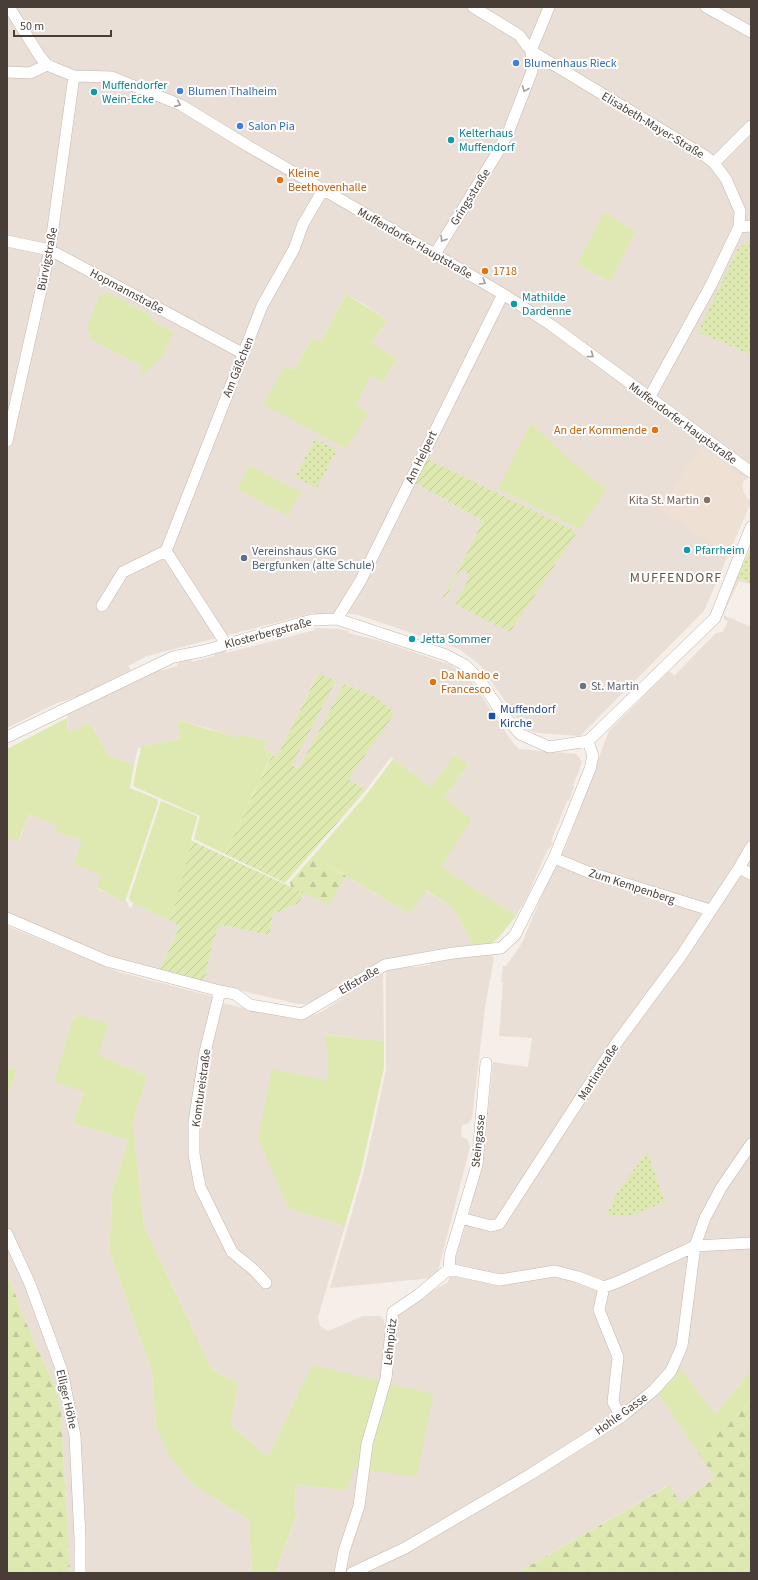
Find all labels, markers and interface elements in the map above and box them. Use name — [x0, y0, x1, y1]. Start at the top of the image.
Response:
scale bar — [14, 12, 111, 38]
text: 50 m — [20, 18, 44, 35]
place label: Blumenhaus Rieck — [524, 55, 617, 72]
marker: Blumenhaus Rieck — [511, 58, 521, 68]
place label: Muffendorfer Wein-Ecke — [102, 77, 168, 108]
place label: Blumen Thalheim — [188, 83, 277, 100]
one-way arrow — [522, 85, 530, 92]
marker: Blumen Thalheim — [175, 86, 185, 96]
marker: Muffendorfer Wein-Ecke — [89, 87, 99, 97]
street label: Elisabeth-Mayer-Straße — [598, 88, 707, 163]
one-way arrow — [174, 99, 181, 107]
place label: Salon Pia — [248, 118, 295, 135]
marker: Salon Pia — [235, 121, 245, 131]
place label: Kelterhaus Muffendorf — [459, 125, 515, 156]
marker: Kelterhaus Muffendorf — [446, 135, 456, 145]
place label: Kleine Beethovenhalle — [288, 165, 367, 196]
street label: Gringsstraße — [446, 166, 495, 229]
marker: Kleine Beethovenhalle — [275, 175, 285, 185]
street label: Muffendorfer Hauptstraße — [354, 204, 475, 283]
street label: Bürvigstraße — [33, 226, 62, 292]
one-way arrow — [441, 235, 448, 242]
place label: 1718 — [493, 263, 517, 280]
street label: Hopmannstraße — [87, 265, 167, 318]
marker: 1718 — [480, 266, 490, 276]
one-way arrow — [479, 278, 487, 285]
place label: Mathilde Dardenne — [522, 289, 571, 320]
marker: Mathilde Dardenne — [509, 299, 519, 309]
street label: Am Gäßchen — [219, 334, 258, 400]
one-way arrow — [587, 350, 594, 358]
street label: Muffendorfer Hauptstraße — [625, 378, 740, 469]
place label: An der Kommende — [554, 422, 647, 439]
marker: An der Kommende — [650, 425, 660, 435]
street label: Am Helpert — [401, 428, 441, 486]
place label: Kita St. Martin — [629, 492, 699, 509]
marker: Kita St. Martin — [702, 495, 712, 505]
place label: Pfarrheim — [695, 542, 745, 559]
place label: Vereinshaus GKG Bergfunken (alte Schule) — [252, 543, 375, 574]
marker: Pfarrheim — [682, 545, 692, 555]
marker: Vereinshaus GKG Bergfunken (alte Schule) — [239, 553, 249, 563]
district label: MUFFENDORF — [630, 568, 722, 588]
street label: Klosterbergstraße — [223, 614, 314, 653]
place label: Jetta Sommer — [420, 631, 491, 648]
marker: Jetta Sommer — [407, 634, 417, 644]
place label: Da Nando e Francesco — [441, 667, 499, 698]
marker: Da Nando e Francesco — [428, 677, 438, 687]
place label: St. Martin — [591, 678, 639, 695]
marker: St. Martin — [578, 681, 588, 691]
place label: Muffendorf Kirche — [500, 701, 556, 732]
marker: Muffendorf Kirche — [487, 711, 497, 721]
street label: Zum Kempenberg — [587, 865, 677, 908]
street label: Elfstraße — [336, 962, 383, 999]
street label: Martinstraße — [574, 1041, 623, 1104]
street label: Komtureistraße — [188, 1048, 215, 1128]
street label: Steingasse — [467, 1114, 490, 1168]
street label: Lehnpütz — [380, 1318, 401, 1366]
street label: Elliger Höhe — [51, 1368, 82, 1431]
street label: Hohle Gasse — [591, 1389, 651, 1439]

